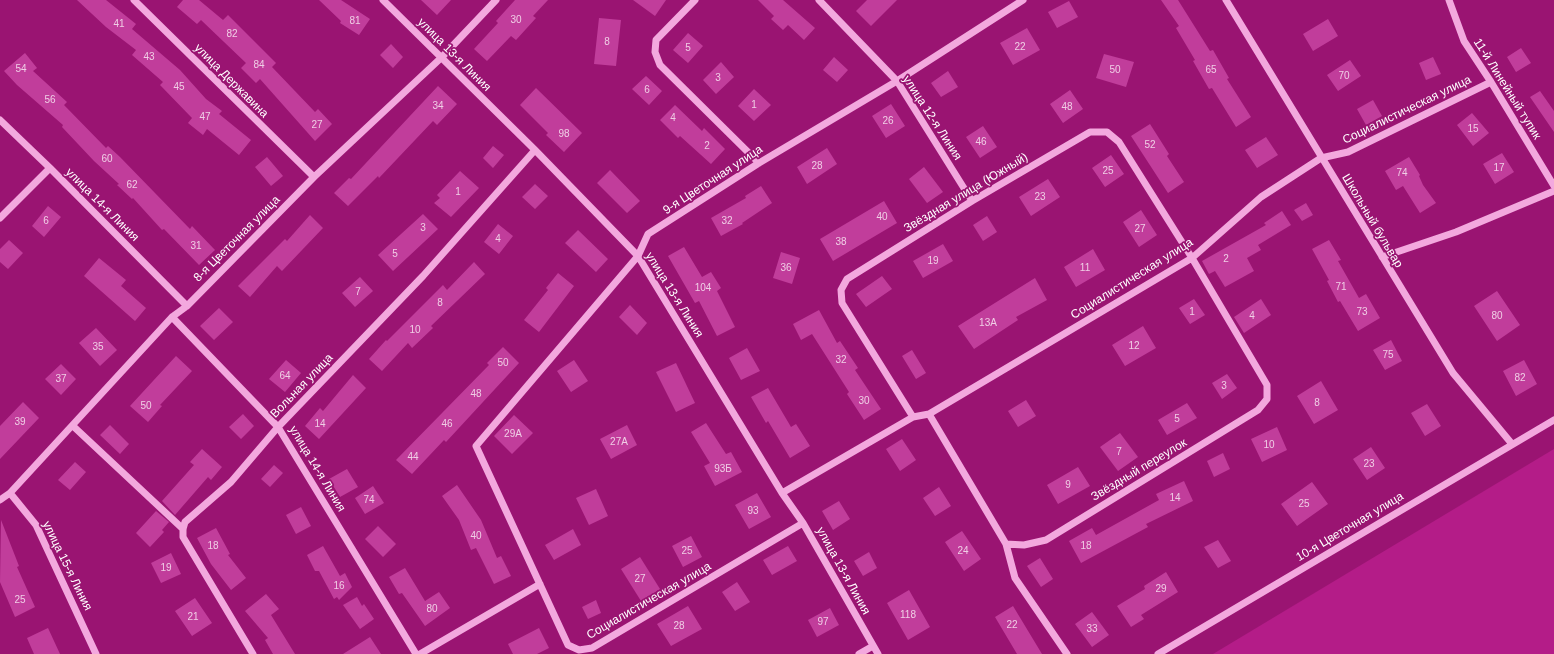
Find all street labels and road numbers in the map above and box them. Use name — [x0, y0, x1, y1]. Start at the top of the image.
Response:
street label: улица 13-я Линия — [414, 15, 494, 95]
street label: 11-й Линейный тупик — [1470, 36, 1544, 142]
street label: улица Державина — [191, 41, 271, 121]
street label: улица 12-я Линия — [899, 73, 965, 163]
street label: Социалистическая улица — [1340, 73, 1474, 147]
street label: 9-я Цветочная улица — [660, 142, 766, 218]
street label: Звёздная улица (Южный) — [901, 150, 1031, 236]
street label: улица 14-я Линия — [62, 165, 142, 245]
street label: Школьный бульвар — [1338, 172, 1406, 270]
street label: 8-я Цветочная улица — [191, 193, 283, 285]
street label: Социалистическая улица — [1068, 235, 1196, 323]
street label: улица 13-я Линия — [642, 250, 706, 340]
street label: Вольная улица — [268, 351, 336, 421]
street label: улица 14-я Линия — [286, 423, 348, 515]
street label: Звёздный переулок — [1089, 436, 1189, 504]
street label: 10-я Цветочная улица — [1294, 489, 1406, 565]
street label: улица 15-я Линия — [39, 519, 95, 613]
street label: улица 13-я Линия — [813, 525, 873, 617]
street label: Социалистическая улица — [584, 559, 714, 643]

